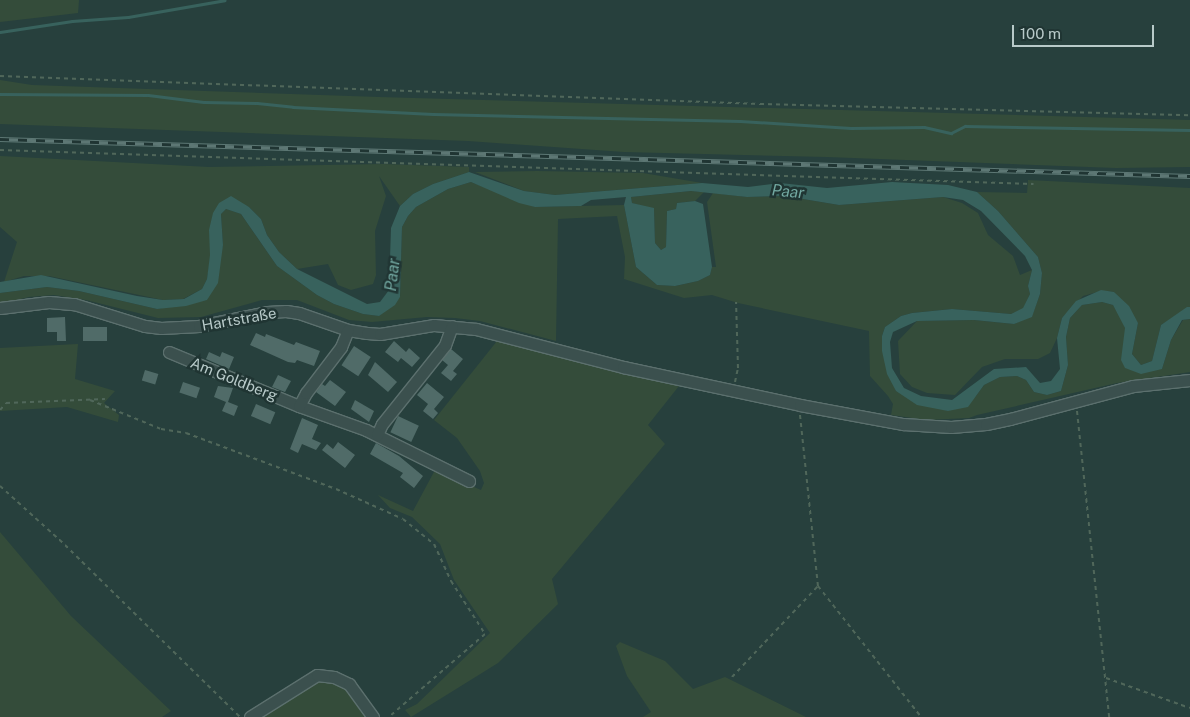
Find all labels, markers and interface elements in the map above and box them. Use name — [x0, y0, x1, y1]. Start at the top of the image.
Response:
scale bar — [1015, 15, 1158, 47]
text: 100 m — [1020, 25, 1061, 42]
water label: Paar — [771, 181, 805, 203]
water label: Paar — [381, 258, 405, 292]
street label: Hartstraße — [200, 304, 278, 334]
street label: Am Goldberg — [188, 353, 280, 405]

